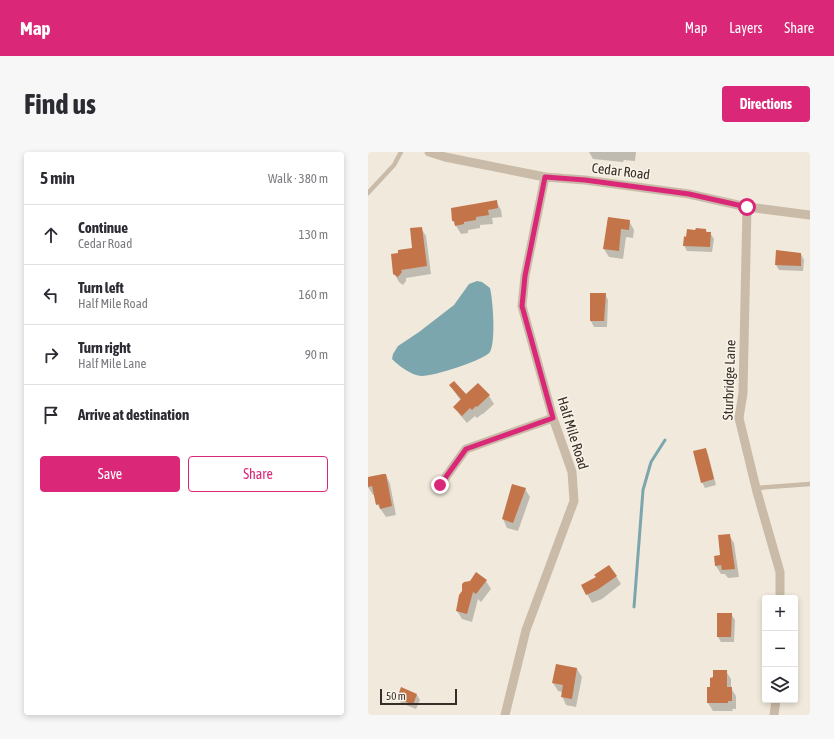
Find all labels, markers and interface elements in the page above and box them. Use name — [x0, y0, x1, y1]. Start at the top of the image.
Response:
text: Map — [20, 17, 51, 39]
text: Map — [685, 20, 707, 36]
text: Layers — [729, 20, 762, 36]
text: Share — [784, 20, 814, 36]
button: Directions — [722, 86, 810, 122]
text: Find us — [24, 88, 96, 120]
street label: Cedar Road — [591, 159, 651, 183]
text: 5 min — [40, 168, 75, 188]
text: Walk · 380 m — [268, 171, 328, 186]
route start — [738, 198, 756, 216]
text: Continue — [78, 219, 128, 236]
icon: ahead — [40, 224, 62, 246]
text: 130 m — [299, 227, 328, 242]
text: Cedar Road — [78, 236, 132, 251]
text: Turn left — [78, 279, 124, 296]
icon: left — [40, 284, 62, 306]
text: 160 m — [299, 287, 328, 302]
text: Half Mile Road — [78, 296, 148, 311]
text: Turn right — [78, 339, 131, 356]
street label: Sturbridge Lane — [720, 339, 738, 421]
icon: right — [40, 344, 62, 366]
text: 90 m — [305, 347, 328, 362]
text: Half Mile Lane — [78, 356, 146, 371]
street label: Half Mile Road — [554, 395, 592, 471]
icon: arrive — [40, 404, 62, 426]
text: Arrive at destination — [78, 406, 189, 423]
button: Save — [40, 456, 180, 492]
button: Share — [188, 456, 328, 492]
route end — [431, 476, 449, 494]
map controls — [762, 595, 798, 703]
button: + — [762, 595, 798, 631]
button: − — [762, 631, 798, 667]
button: layers — [762, 667, 798, 703]
scale bar — [380, 687, 457, 706]
text: 50 m — [386, 690, 406, 702]

